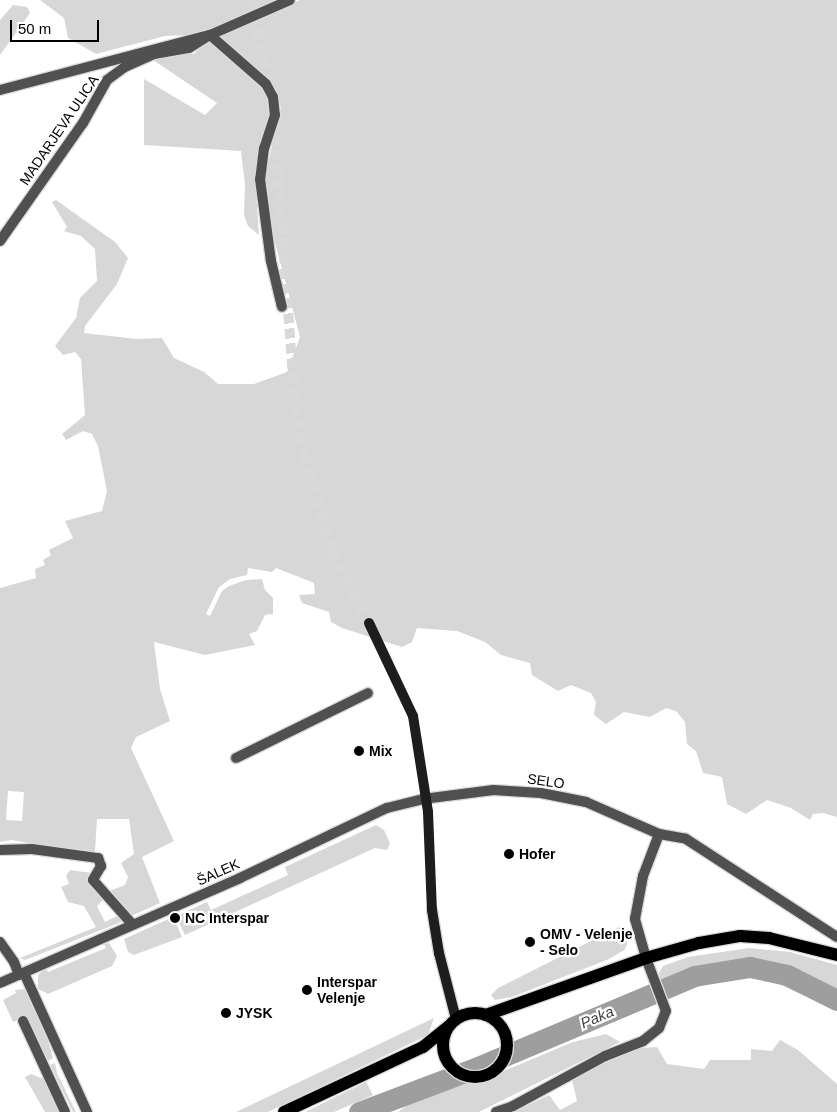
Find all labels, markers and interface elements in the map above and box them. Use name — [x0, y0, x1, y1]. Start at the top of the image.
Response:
scale bar — [12, 10, 101, 42]
text: 50 m — [18, 20, 51, 37]
street label: MADARJEVA ULICA — [16, 72, 102, 188]
place label: Mix — [369, 743, 392, 759]
marker: Mix — [353, 745, 365, 757]
street label: SELO — [526, 770, 566, 792]
place label: Hofer — [519, 846, 556, 862]
marker: Hofer — [503, 848, 515, 860]
street label: ŠALEK — [194, 855, 242, 889]
place label: NC Interspar — [185, 910, 269, 926]
marker: NC Interspar — [169, 912, 181, 924]
place label: OMV - Velenje - Selo — [540, 926, 633, 959]
marker: OMV - Velenje - Selo — [524, 936, 536, 948]
place label: Interspar Velenje — [317, 974, 377, 1006]
marker: Interspar Velenje — [301, 984, 313, 996]
water label: Paka — [578, 1002, 616, 1032]
place label: JYSK — [236, 1005, 273, 1021]
marker: JYSK — [220, 1007, 232, 1019]

